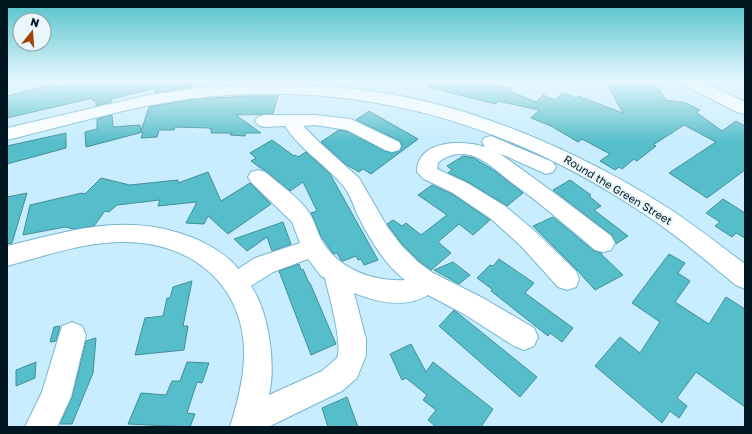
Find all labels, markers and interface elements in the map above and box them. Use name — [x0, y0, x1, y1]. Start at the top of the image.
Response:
north arrow — [12, 12, 52, 52]
text: N — [29, 15, 41, 29]
street label: Round the Green Street — [562, 152, 675, 227]

